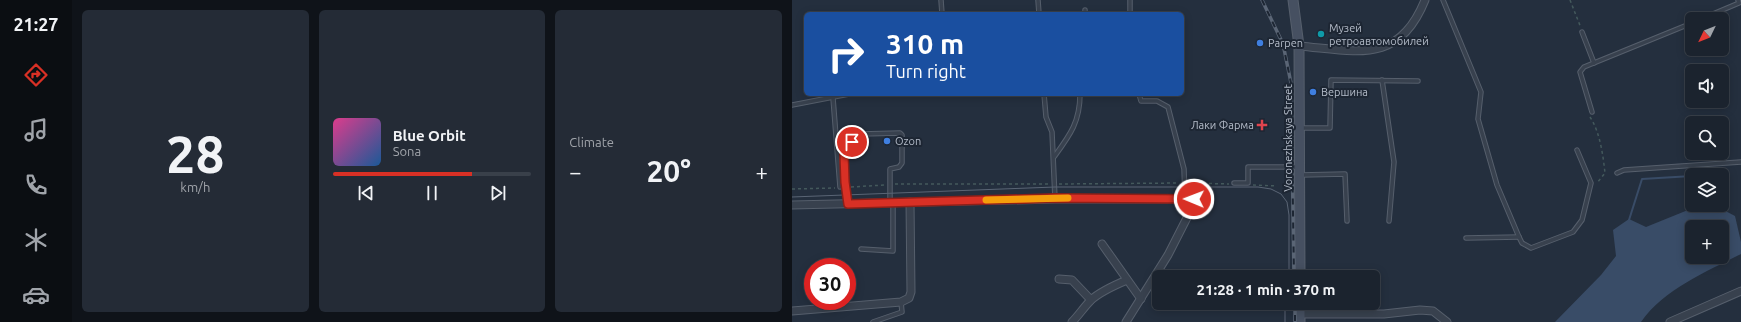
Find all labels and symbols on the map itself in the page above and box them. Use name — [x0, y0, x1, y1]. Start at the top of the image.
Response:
north arrow — [1685, 12, 1729, 56]
place label: Музей ретроавтомобилей — [1329, 22, 1429, 47]
marker: Музей ретроавтомобилей — [1316, 29, 1326, 39]
place label: Parpen — [1268, 37, 1303, 49]
marker: Parpen — [1255, 38, 1265, 48]
street label: Voronezhskaya Street — [1282, 84, 1294, 192]
place label: Вершина — [1321, 86, 1368, 98]
marker: Вершина — [1308, 87, 1318, 97]
place label: Лаки Фарма — [1191, 119, 1254, 131]
marker: Лаки Фарма — [1257, 120, 1267, 130]
pin — [835, 125, 869, 159]
place label: Ozon — [895, 135, 921, 147]
marker: Ozon — [882, 136, 892, 146]
position arrow — [1173, 178, 1215, 220]
speed limit sign: 30 — [804, 258, 856, 310]

